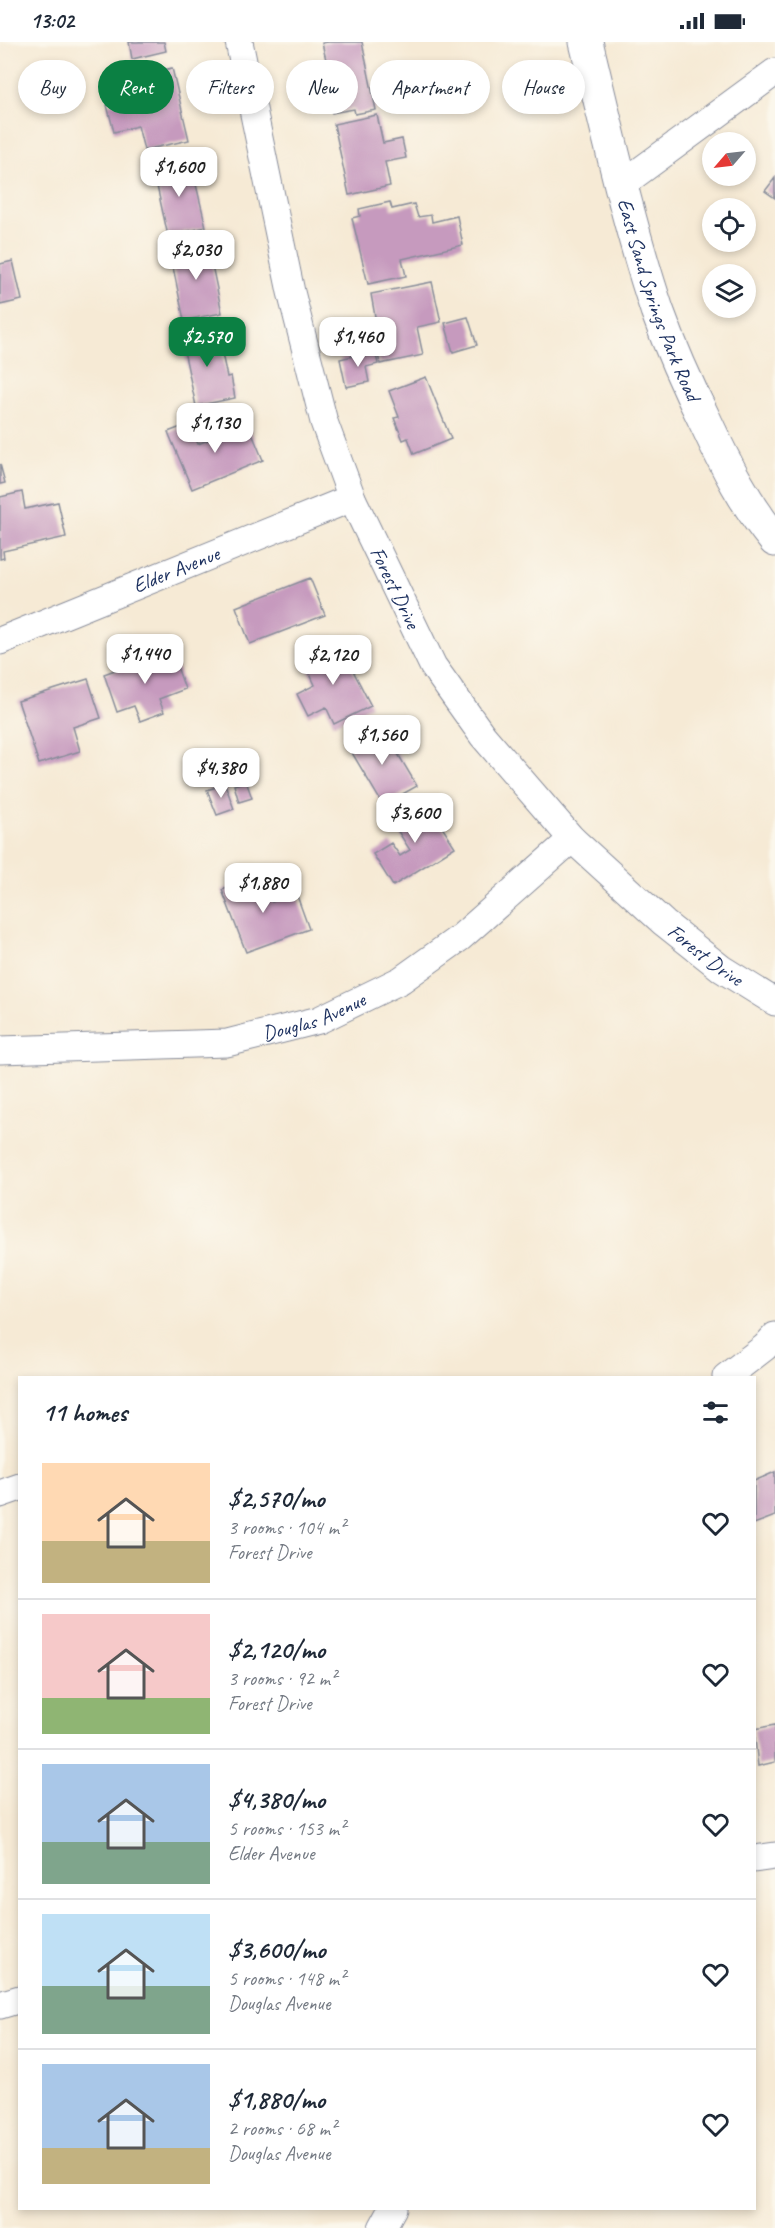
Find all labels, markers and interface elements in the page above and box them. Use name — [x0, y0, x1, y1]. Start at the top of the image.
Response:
text: 13:02 — [30, 7, 74, 35]
chip: Buy — [18, 60, 86, 114]
chip: Rent — [98, 60, 174, 114]
chip: Filters — [186, 60, 274, 114]
chip: New — [286, 60, 358, 114]
chip: Apartment — [370, 60, 490, 114]
chip: House — [502, 60, 585, 114]
north arrow — [702, 132, 756, 186]
map controls — [702, 132, 756, 318]
pin: $1,600 — [130, 147, 228, 198]
text: $1,600 — [154, 154, 204, 179]
street label: East Sand Springs Park Road — [612, 196, 707, 408]
button: locate — [702, 198, 756, 252]
pin: $2,030 — [147, 230, 245, 281]
text: $2,030 — [172, 237, 220, 262]
button: layers — [702, 264, 756, 318]
pin: $2,570 — [158, 317, 256, 368]
pin: $1,460 — [309, 317, 407, 368]
text: $2,570 — [183, 324, 231, 349]
text: $1,460 — [333, 324, 383, 349]
pin: $1,130 — [166, 403, 264, 454]
text: $1,130 — [191, 410, 239, 435]
street label: Elder Avenue — [129, 540, 225, 599]
street label: Forest Drive — [364, 542, 427, 635]
pin: $1,440 — [96, 634, 194, 685]
pin: $2,120 — [284, 635, 382, 686]
text: $1,440 — [121, 641, 169, 666]
text: $2,120 — [309, 642, 357, 667]
pin: $1,560 — [333, 715, 431, 766]
text: $1,560 — [357, 722, 407, 747]
pin: $4,380 — [172, 748, 270, 799]
text: $4,380 — [197, 755, 245, 780]
pin: $3,600 — [366, 793, 464, 844]
text: $3,600 — [390, 800, 440, 825]
pin: $1,880 — [214, 863, 312, 914]
text: $1,880 — [239, 870, 287, 895]
street label: Forest Drive — [663, 918, 750, 993]
street label: Douglas Avenue — [260, 986, 371, 1047]
text: 11 homes — [42, 1396, 127, 1429]
icon: filters — [699, 1396, 732, 1429]
text: $2,570/mo — [228, 1482, 324, 1515]
icon: home — [90, 1487, 162, 1559]
icon: heart — [699, 1507, 732, 1540]
text: 3 rooms · 104 m² — [228, 1515, 345, 1540]
text: Forest Drive — [228, 1540, 312, 1565]
text: $2,120/mo — [228, 1633, 325, 1666]
icon: home — [90, 1638, 162, 1710]
icon: heart — [699, 1658, 732, 1691]
text: 3 rooms · 92 m² — [228, 1666, 336, 1691]
text: Forest Drive — [228, 1691, 312, 1716]
text: $4,380/mo — [228, 1783, 325, 1816]
icon: home — [90, 1788, 162, 1860]
icon: heart — [699, 1808, 732, 1841]
text: 5 rooms · 153 m² — [228, 1816, 345, 1841]
text: Elder Avenue — [228, 1841, 314, 1866]
text: $3,600/mo — [228, 1933, 326, 1966]
icon: home — [90, 1938, 162, 2010]
icon: heart — [699, 1958, 732, 1991]
text: 5 rooms · 148 m² — [228, 1966, 345, 1991]
text: Douglas Avenue — [228, 1991, 331, 2016]
text: $1,880/mo — [228, 2083, 325, 2116]
icon: home — [90, 2088, 162, 2160]
icon: heart — [699, 2108, 732, 2141]
text: 2 rooms · 68 m² — [228, 2116, 336, 2141]
text: Douglas Avenue — [228, 2141, 331, 2166]

